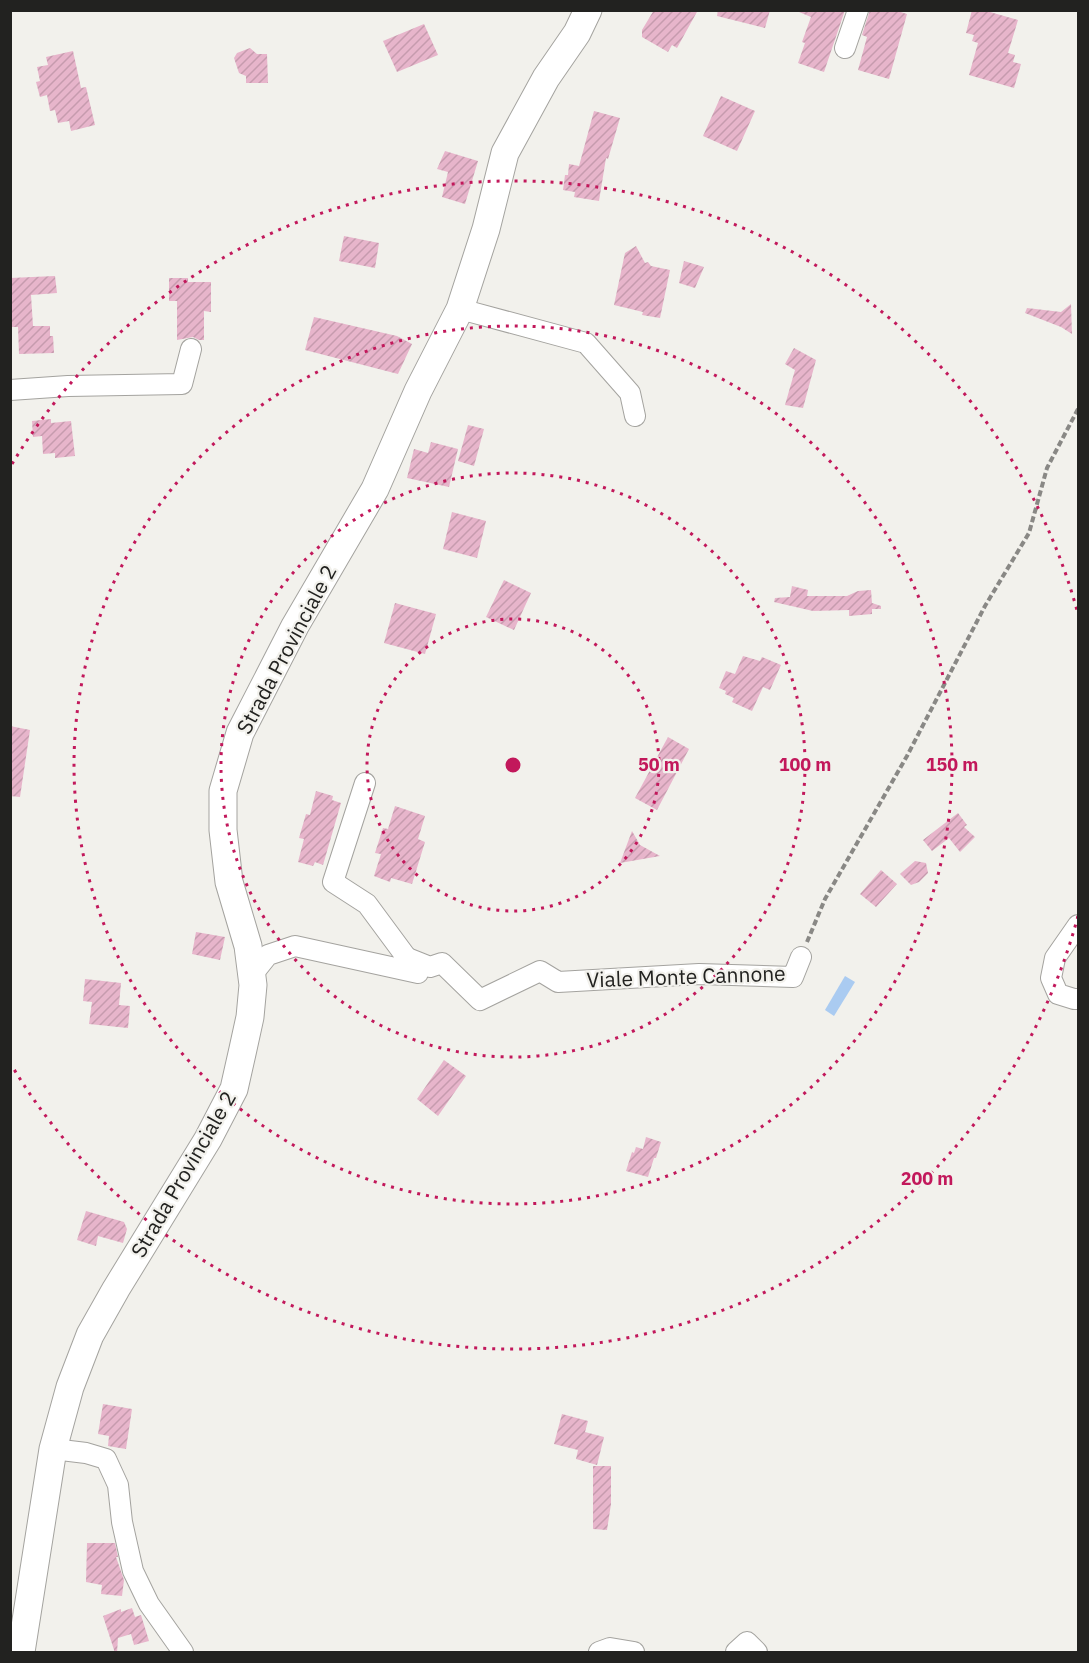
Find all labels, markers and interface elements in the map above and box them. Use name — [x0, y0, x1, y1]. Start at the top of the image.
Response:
street label: Strada Provinciale 2 — [230, 560, 342, 738]
text: 50 m — [638, 753, 680, 776]
text: 100 m — [779, 753, 831, 776]
text: 150 m — [926, 753, 978, 776]
centre of rings — [503, 755, 523, 775]
street label: Viale Monte Cannone — [586, 959, 786, 993]
street label: Strada Provinciale 2 — [124, 1086, 242, 1262]
text: 200 m — [901, 1167, 953, 1190]

